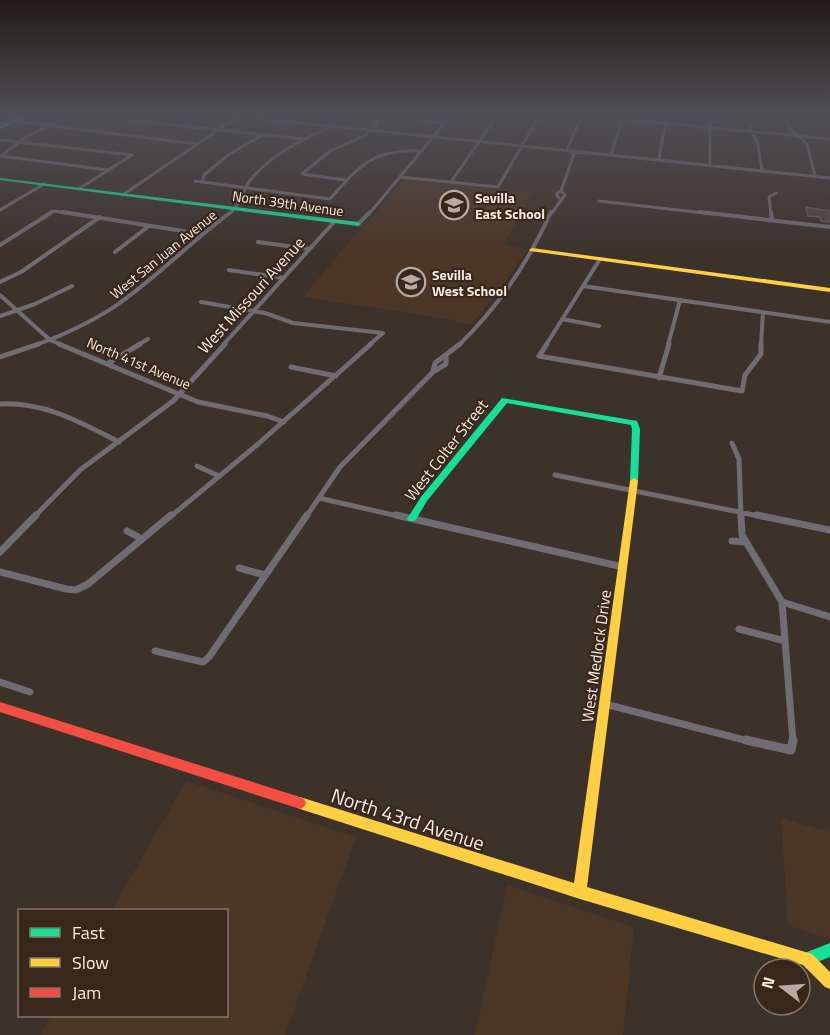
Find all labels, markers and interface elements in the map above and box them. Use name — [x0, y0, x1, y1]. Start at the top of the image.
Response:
street label: North 39th Avenue — [231, 185, 345, 221]
place label: Sevilla East School — [475, 187, 545, 224]
school or university icon: Sevilla East School — [438, 189, 470, 221]
street label: West San Juan Avenue — [105, 204, 221, 304]
street label: West Missouri Avenue — [192, 231, 310, 359]
place label: Sevilla West School — [432, 264, 507, 301]
school or university icon: Sevilla West School — [395, 266, 427, 298]
street label: North 41st Avenue — [84, 332, 194, 394]
street label: West Colter Street — [399, 394, 494, 506]
street label: West Medlock Drive — [575, 588, 617, 724]
street label: North 43rd Avenue — [327, 780, 489, 858]
legend — [18, 909, 228, 1017]
text: Fast — [72, 919, 105, 946]
text: Slow — [72, 949, 109, 976]
north arrow — [752, 957, 812, 1017]
text: N — [755, 974, 781, 991]
text: Jam — [72, 979, 101, 1006]

